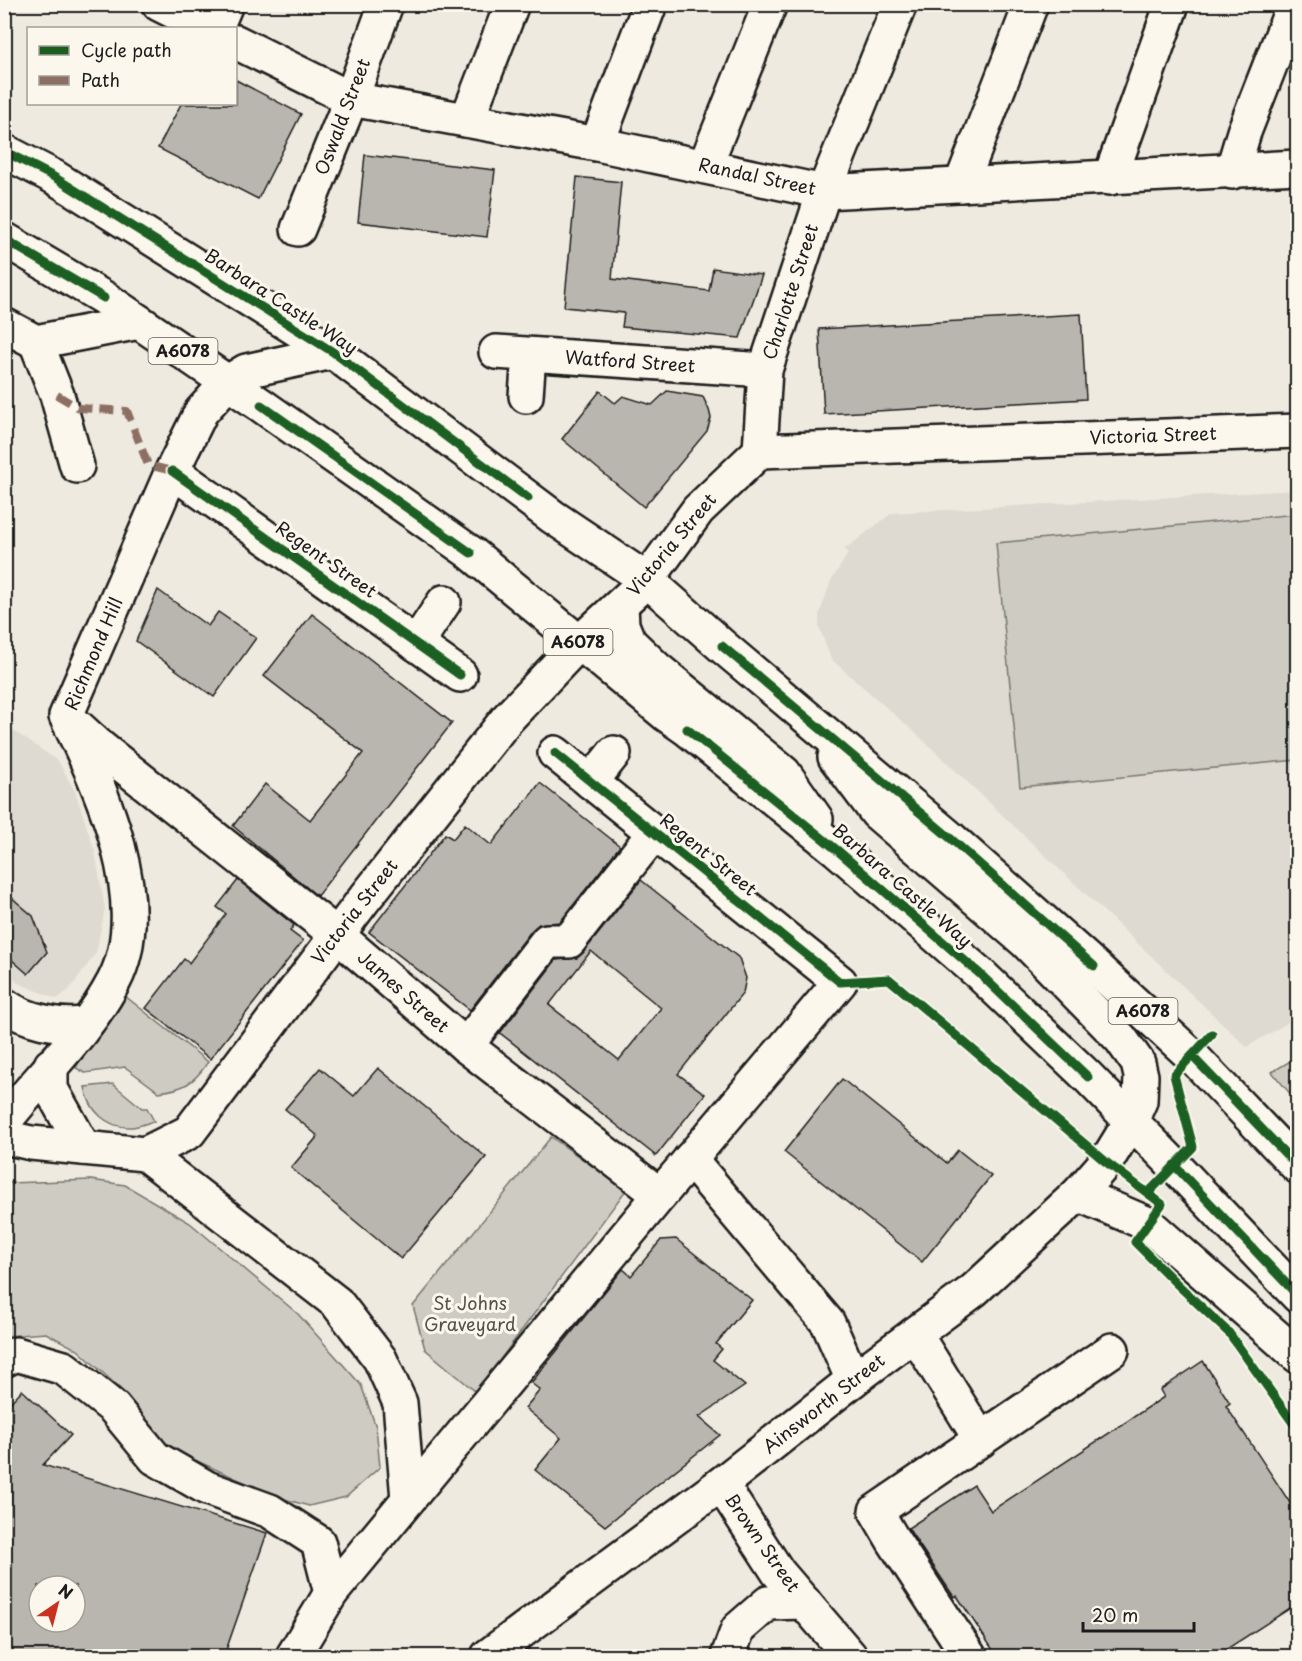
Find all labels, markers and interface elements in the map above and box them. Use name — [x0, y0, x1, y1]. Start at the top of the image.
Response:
legend — [27, 27, 237, 105]
text: Cycle path — [81, 36, 172, 63]
street label: Oswald Street — [307, 54, 376, 179]
text: Path — [81, 66, 120, 93]
street label: Randal Street — [696, 150, 819, 201]
street label: Charlotte Street — [755, 220, 824, 363]
street label: Barbara Castle Way — [200, 241, 364, 360]
road number: A6078 — [148, 338, 218, 364]
street label: Watford Street — [564, 342, 696, 379]
street label: Victoria Street — [1089, 419, 1217, 450]
street label: Victoria Street — [620, 487, 722, 601]
street label: Regent Street — [271, 514, 383, 604]
street label: Richmond Hill — [57, 593, 129, 714]
road number: A6078 — [544, 629, 612, 655]
street label: Regent Street — [655, 806, 763, 901]
street label: Barbara Castle Way — [827, 817, 979, 953]
street label: Victoria Street — [304, 853, 404, 969]
street label: James Street — [352, 943, 456, 1038]
road number: A6078 — [1108, 998, 1178, 1024]
park label: St Johns Graveyard — [424, 1289, 516, 1337]
street label: Ainsworth Street — [756, 1346, 890, 1459]
street label: Brown Street — [719, 1487, 807, 1597]
north arrow — [27, 1574, 87, 1634]
text: N — [54, 1577, 78, 1604]
scale bar — [1083, 1595, 1194, 1633]
text: 20 m — [1092, 1601, 1138, 1628]

